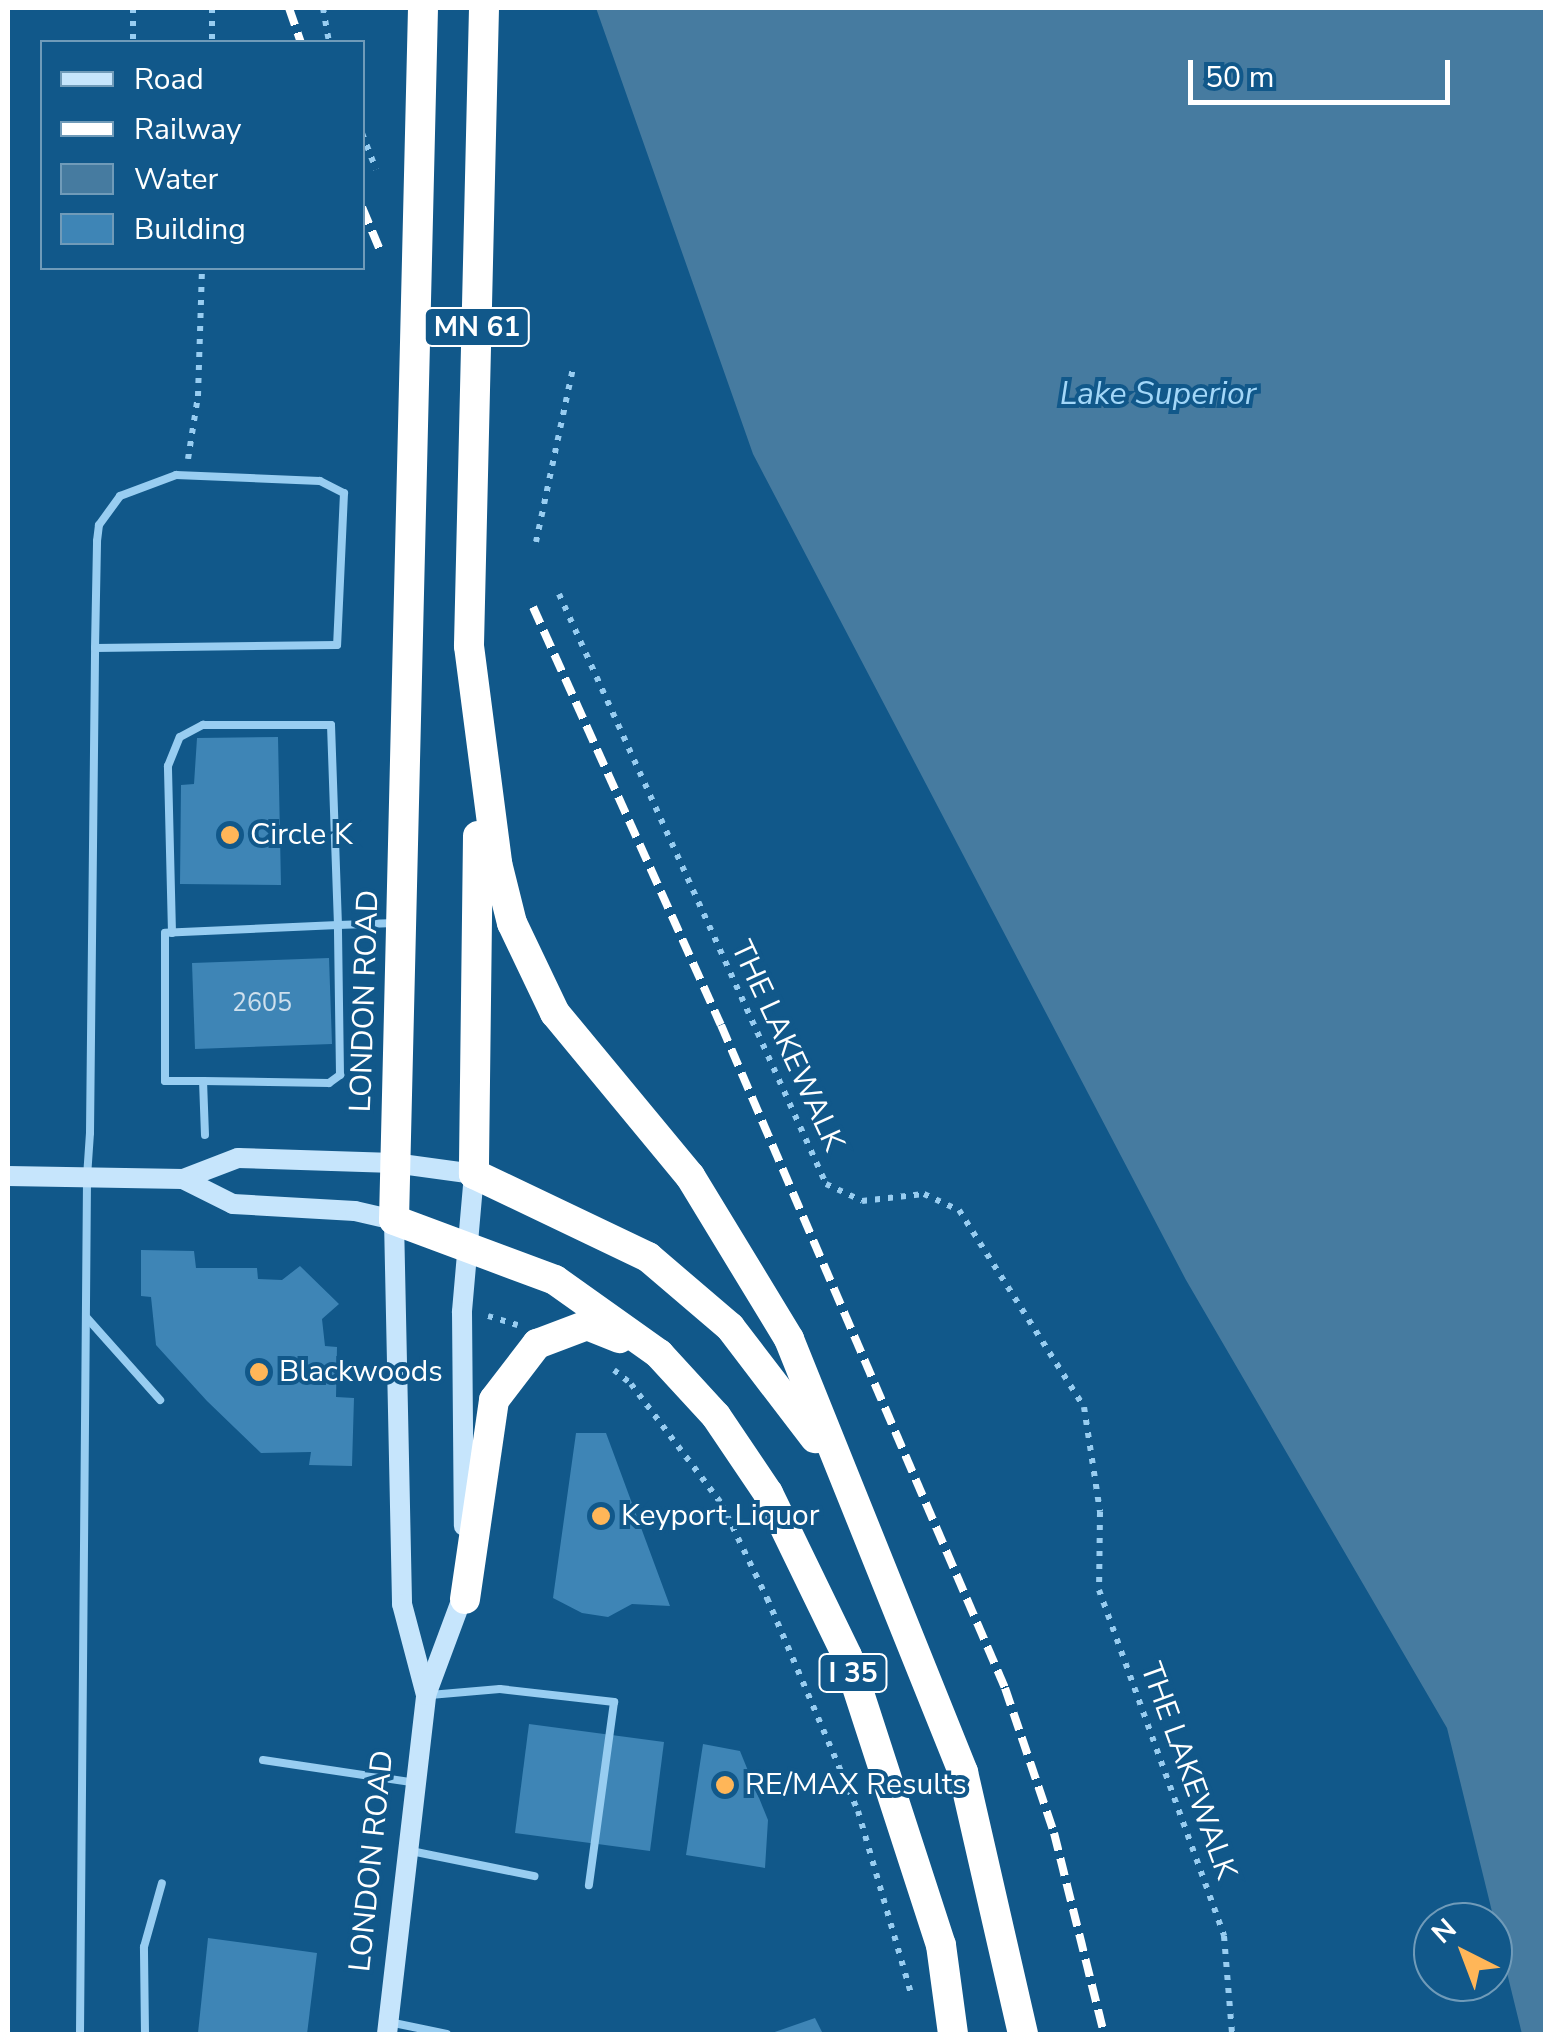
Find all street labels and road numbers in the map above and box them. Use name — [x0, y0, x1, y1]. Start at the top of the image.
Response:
road number: MN 61 — [422, 304, 532, 350]
street label: LONDON ROAD — [343, 889, 387, 1113]
street label: THE LAKEWALK — [723, 935, 851, 1157]
road number: I 35 — [818, 1650, 888, 1696]
street label: THE LAKEWALK — [1132, 1658, 1244, 1884]
street label: LONDON ROAD — [342, 1749, 402, 1973]

